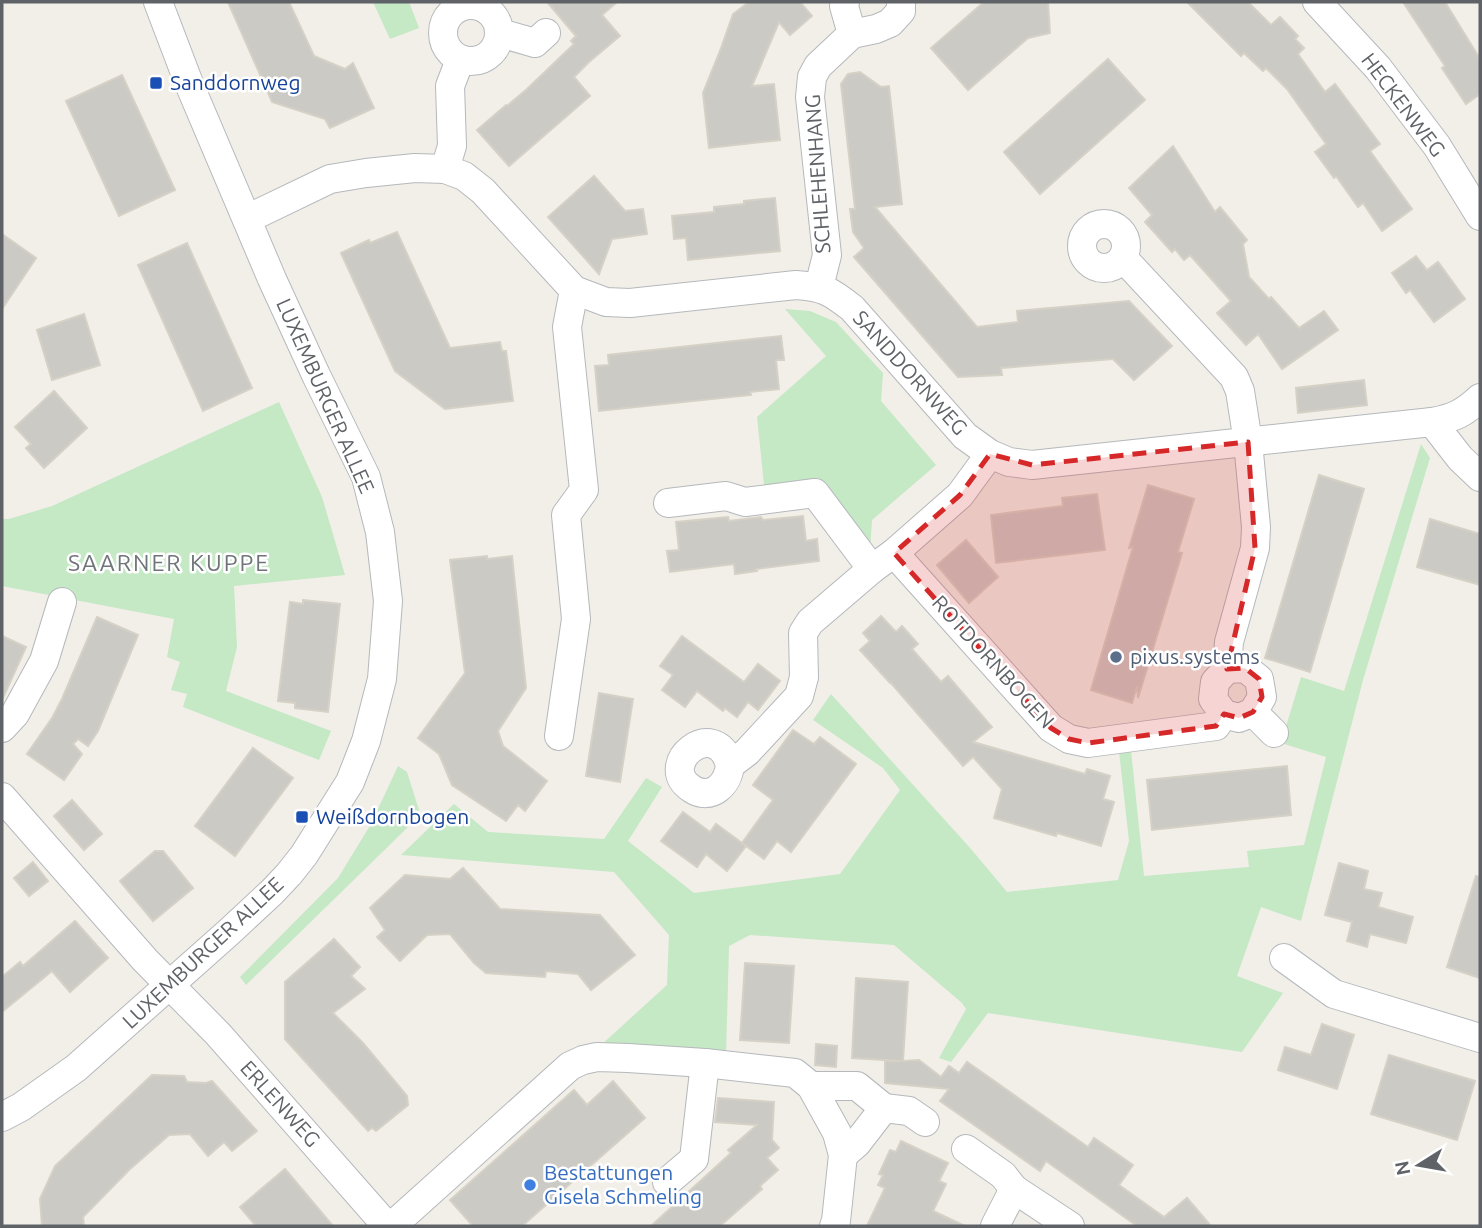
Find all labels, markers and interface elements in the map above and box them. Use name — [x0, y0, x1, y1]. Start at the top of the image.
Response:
street label: HECKENWEG — [1357, 48, 1450, 161]
place label: Sanddornweg — [170, 70, 301, 94]
marker: Sanddornweg — [148, 75, 164, 91]
street label: SCHLEHENHANG — [799, 94, 835, 255]
street label: LUXEMBURGER ALLEE — [272, 294, 380, 497]
street label: SANDDORNWEG — [849, 305, 973, 439]
district label: SAARNER KUPPE — [68, 550, 270, 575]
street label: ROTDORNBOGEN — [928, 590, 1060, 733]
place label: pixus.systems — [1130, 644, 1260, 668]
marker: pixus.systems — [1108, 649, 1124, 665]
place label: Weißdornbogen — [316, 804, 469, 828]
marker: Weißdornbogen — [294, 809, 310, 825]
street label: LUXEMBURGER ALLEE — [117, 872, 288, 1033]
street label: ERLENWEG — [236, 1055, 326, 1151]
north arrow — [1384, 1130, 1454, 1200]
text: N — [1390, 1159, 1414, 1177]
place label: Bestattungen Gisela Schmeling — [544, 1160, 702, 1208]
marker: Bestattungen Gisela Schmeling — [522, 1177, 538, 1193]

